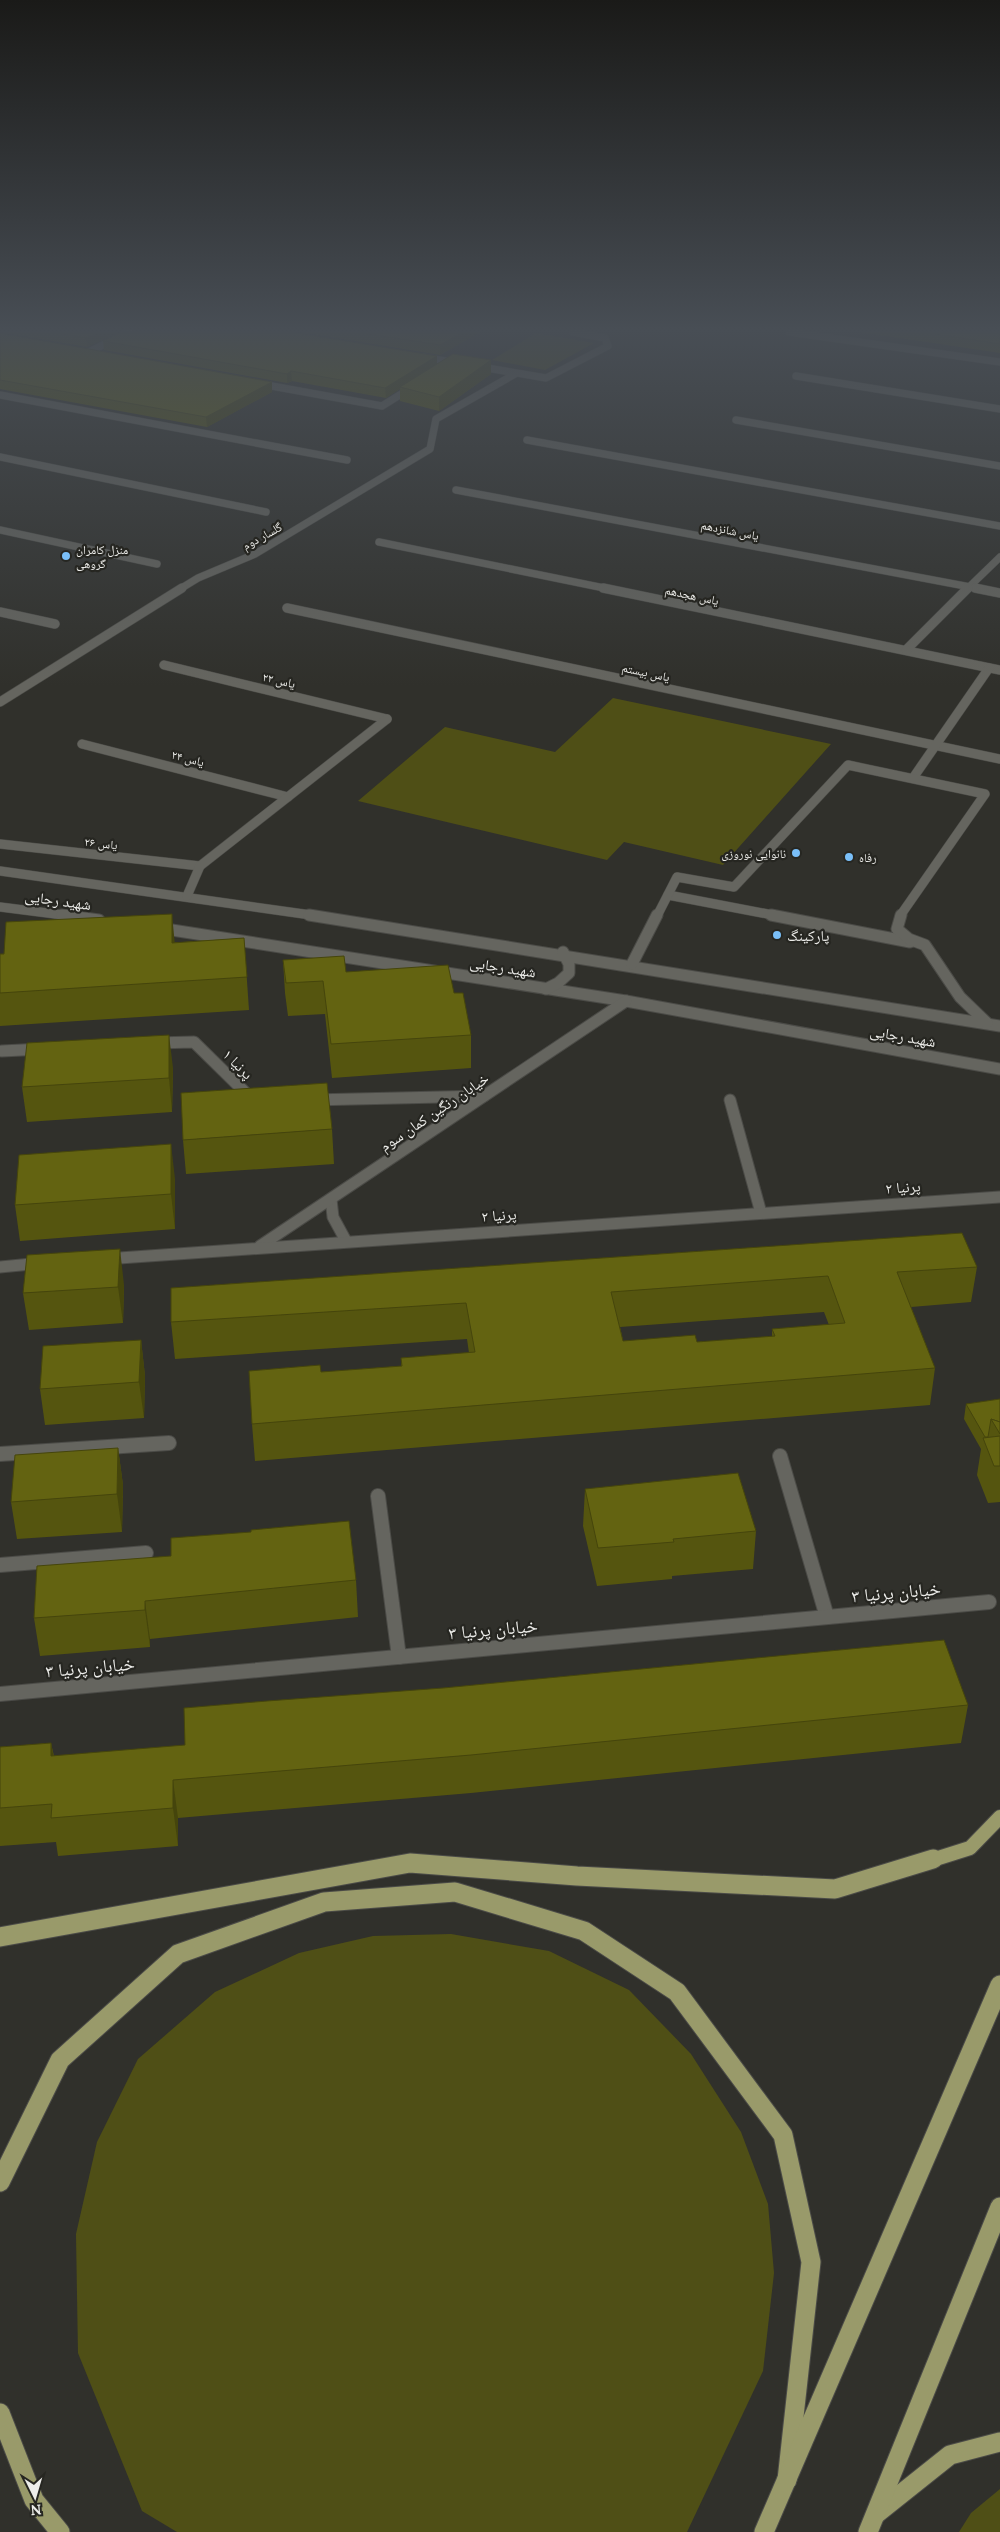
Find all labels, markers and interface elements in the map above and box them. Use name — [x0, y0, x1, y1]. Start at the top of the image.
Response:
street label: یاس شانزدهم — [699, 517, 761, 544]
street label: گلسار دوم — [239, 519, 285, 554]
place label: منزل کامران گروهی — [76, 542, 128, 571]
marker: منزل کامران گروهی — [60, 550, 72, 562]
street label: یاس هجدهم — [663, 582, 721, 609]
street label: یاس بیستم — [620, 660, 672, 685]
street label: یاس ۲۲ — [261, 669, 297, 691]
street label: یاس ۲۴ — [170, 747, 206, 770]
street label: یاس ۲۶ — [84, 834, 119, 852]
place label: نانوایی نوروزی — [721, 846, 786, 861]
marker: نانوایی نوروزی — [790, 847, 802, 859]
place label: رفاه — [859, 850, 877, 865]
marker: رفاه — [843, 851, 855, 863]
street label: شهید رجایی — [24, 886, 92, 915]
place label: پارکینگ — [787, 926, 829, 945]
marker: پارکینگ — [771, 929, 783, 941]
street label: شهید رجایی — [468, 952, 538, 983]
street label: شهید رجایی — [868, 1021, 938, 1052]
street label: پرنیا ۱ — [219, 1045, 257, 1083]
street label: خیابان رنگین کمان سوم — [376, 1068, 493, 1156]
street label: پرنیا ۲ — [885, 1176, 921, 1198]
street label: پرنیا ۲ — [481, 1204, 517, 1226]
street label: خیابان پرنیا ۳ — [850, 1577, 942, 1608]
street label: خیابان پرنیا ۳ — [447, 1614, 539, 1645]
street label: خیابان پرنیا ۳ — [44, 1652, 136, 1683]
north arrow — [10, 2472, 60, 2522]
text: N — [30, 2501, 42, 2519]

